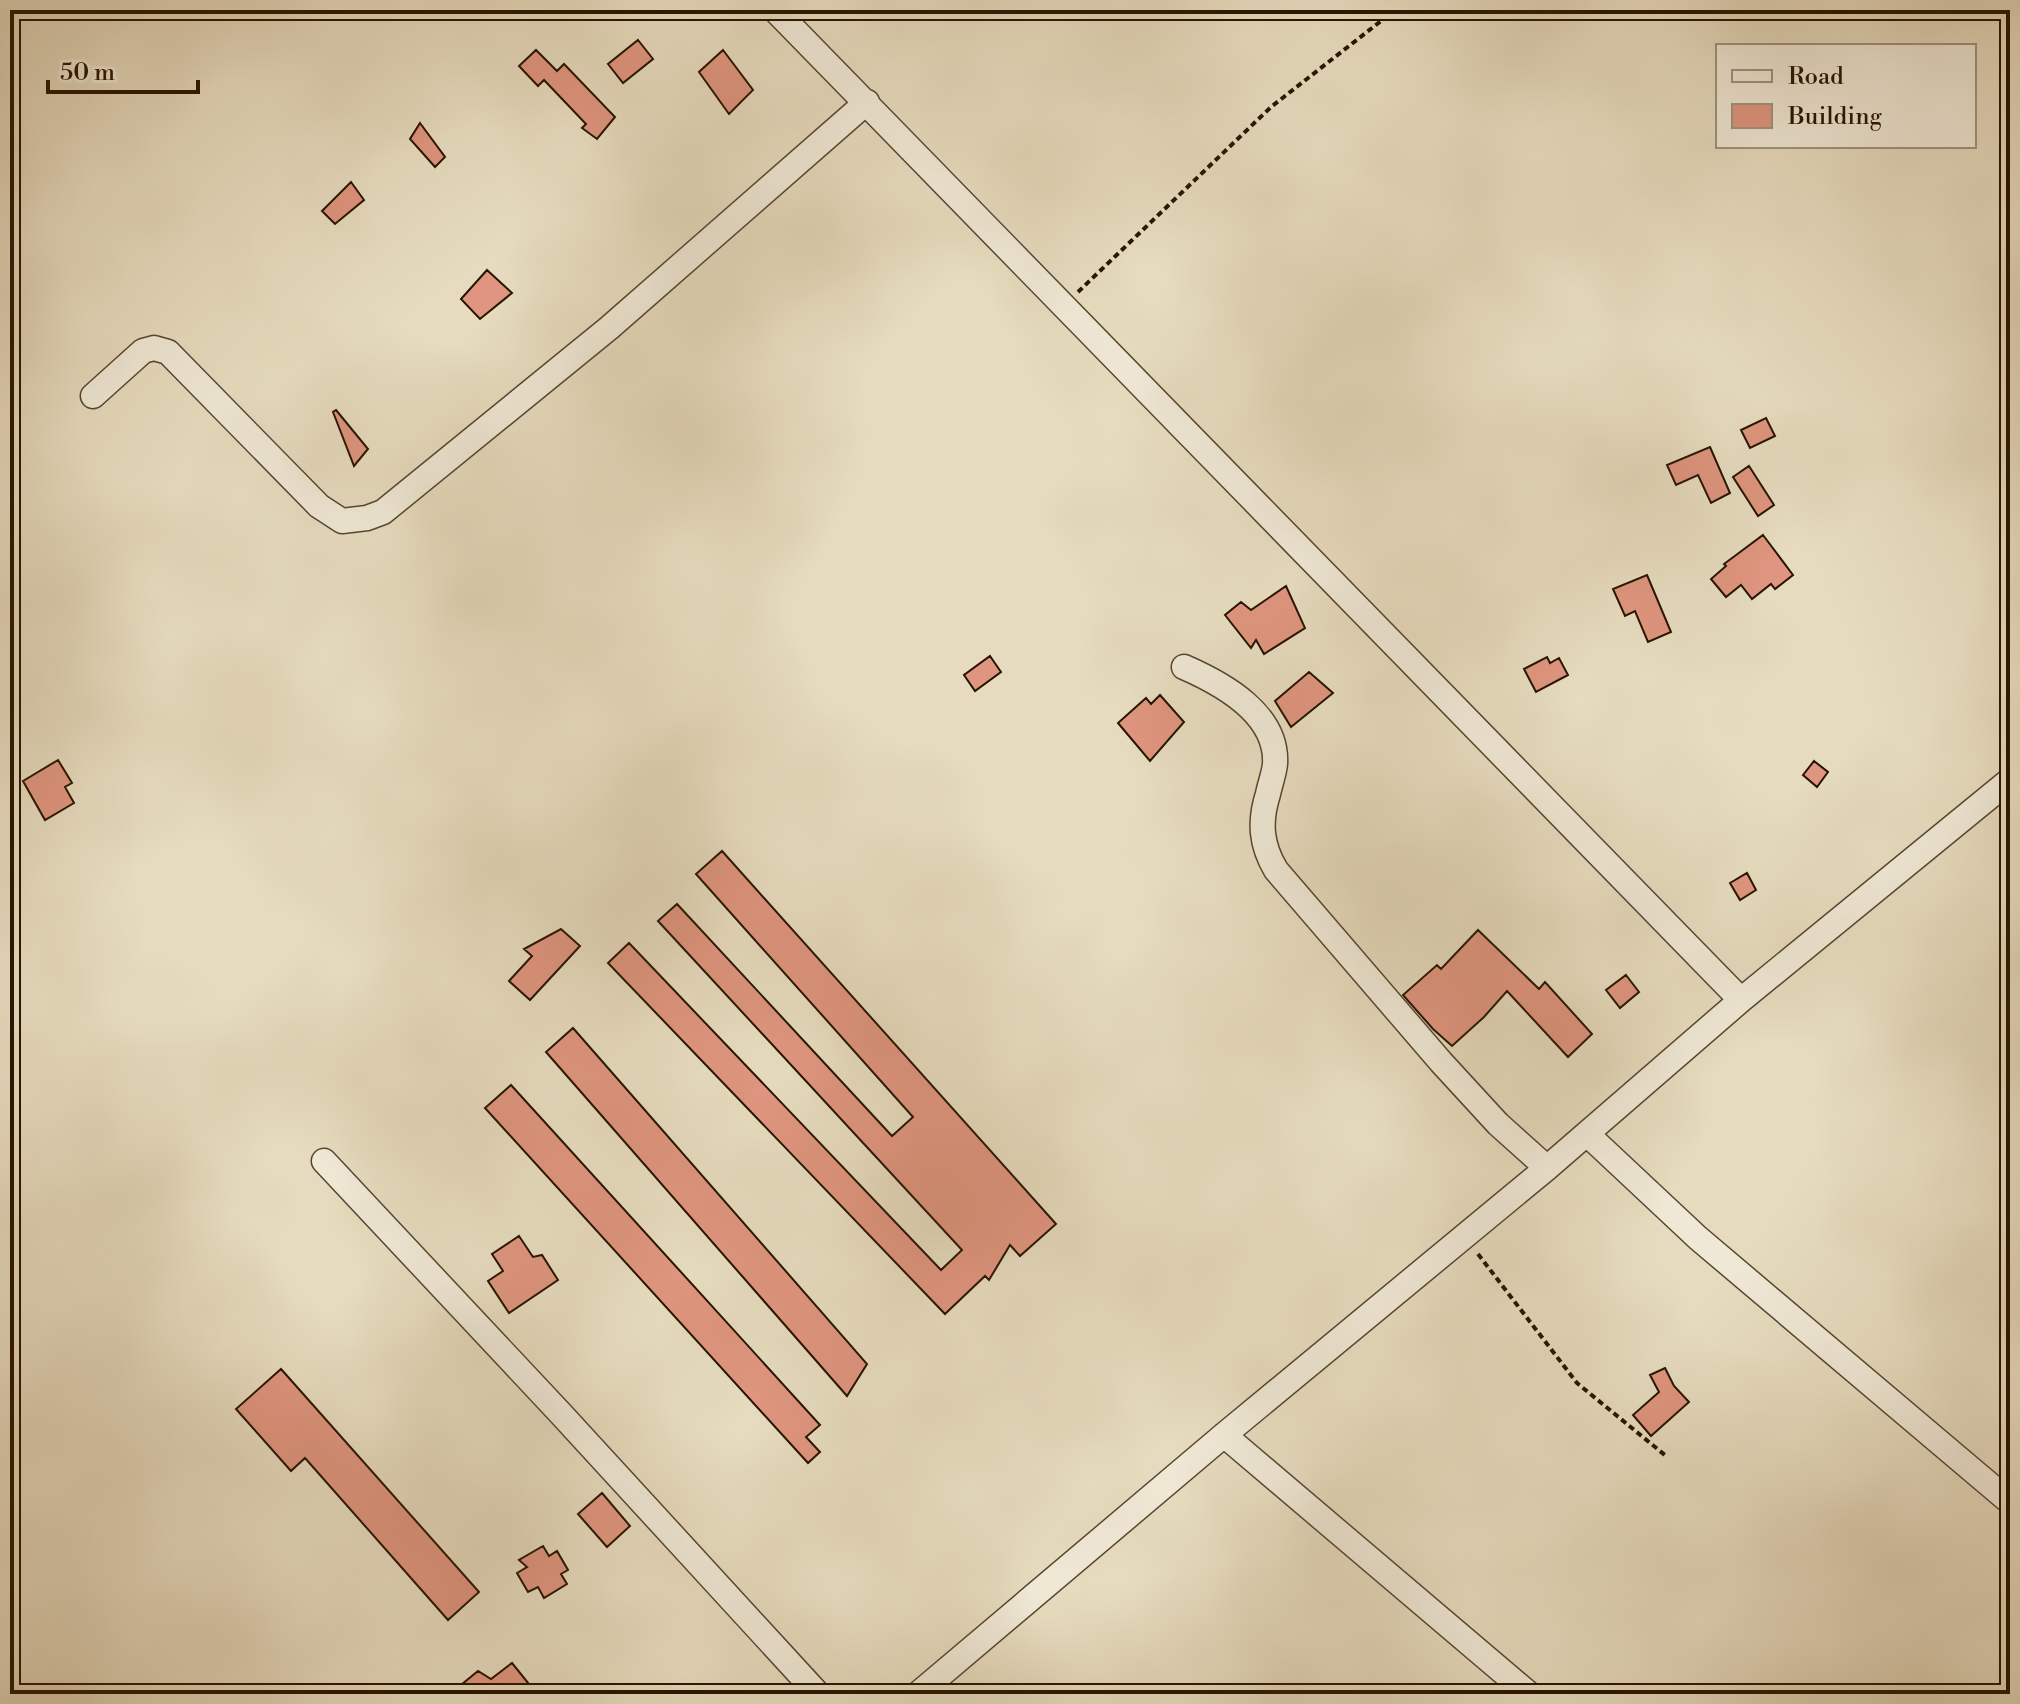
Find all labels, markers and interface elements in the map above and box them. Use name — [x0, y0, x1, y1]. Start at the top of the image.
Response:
scale bar — [48, 44, 198, 94]
legend — [1716, 44, 1976, 148]
text: 50 m — [60, 58, 115, 88]
text: Road — [1788, 62, 1844, 92]
text: Building — [1787, 102, 1882, 132]

